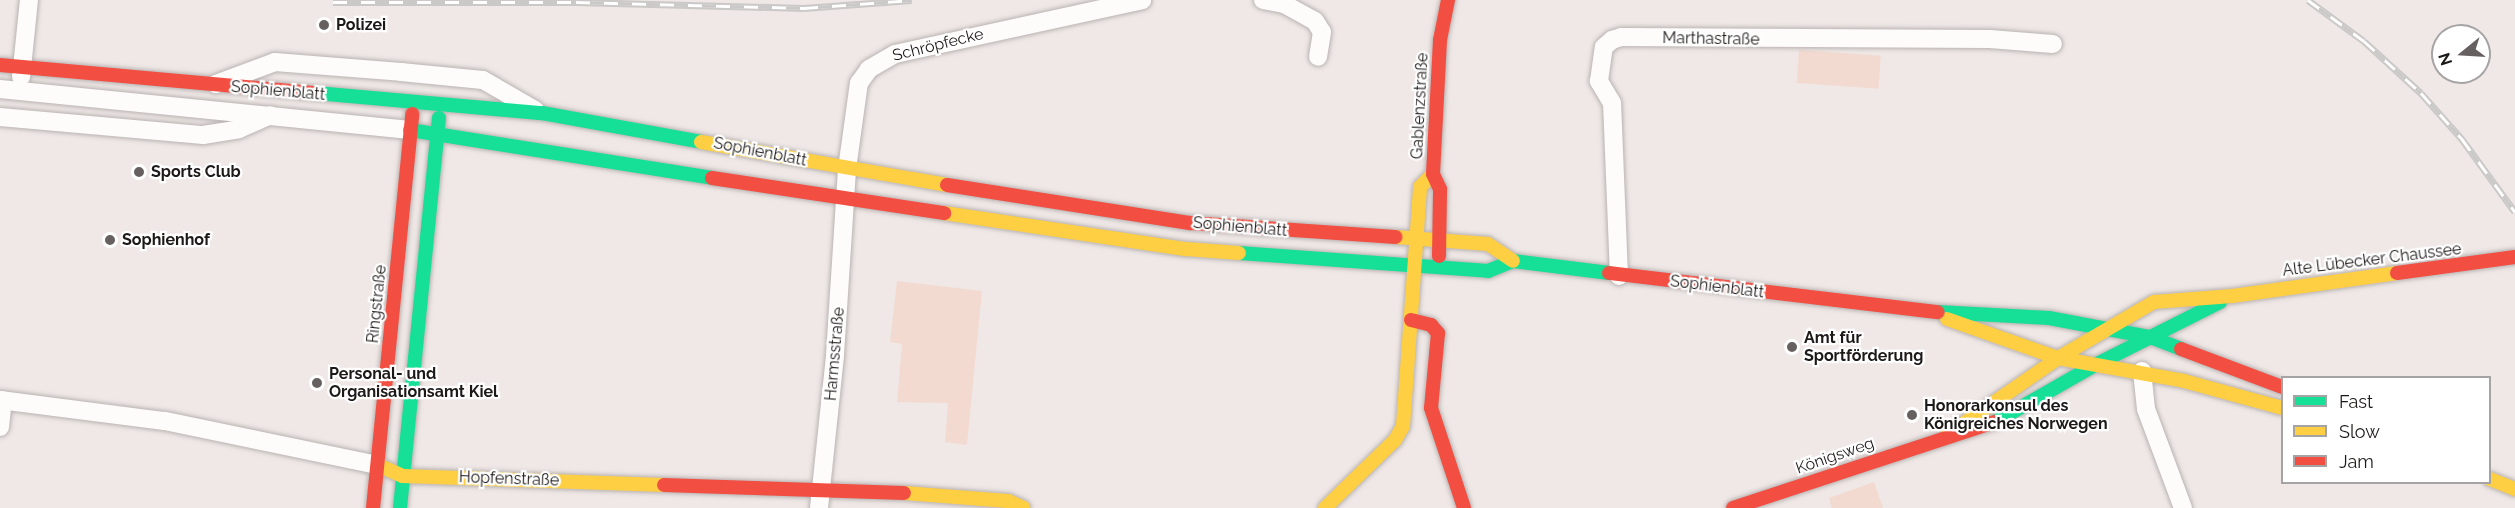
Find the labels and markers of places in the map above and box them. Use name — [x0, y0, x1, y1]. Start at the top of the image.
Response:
place label: Polizei — [336, 15, 386, 35]
marker: Polizei — [317, 18, 331, 32]
place label: Sports Club — [151, 162, 241, 182]
marker: Sports Club — [132, 165, 146, 179]
place label: Sophienhof — [122, 230, 210, 250]
marker: Sophienhof — [103, 233, 117, 247]
place label: Amt für Sportförderung — [1804, 328, 1923, 366]
marker: Amt für Sportförderung — [1785, 340, 1799, 354]
place label: Personal- und Organisationsamt Kiel — [329, 364, 498, 402]
marker: Personal- und Organisationsamt Kiel — [310, 376, 324, 390]
place label: Honorarkonsul des Königreiches Norwegen — [1924, 396, 2108, 434]
marker: Honorarkonsul des Königreiches Norwegen — [1905, 408, 1919, 422]

